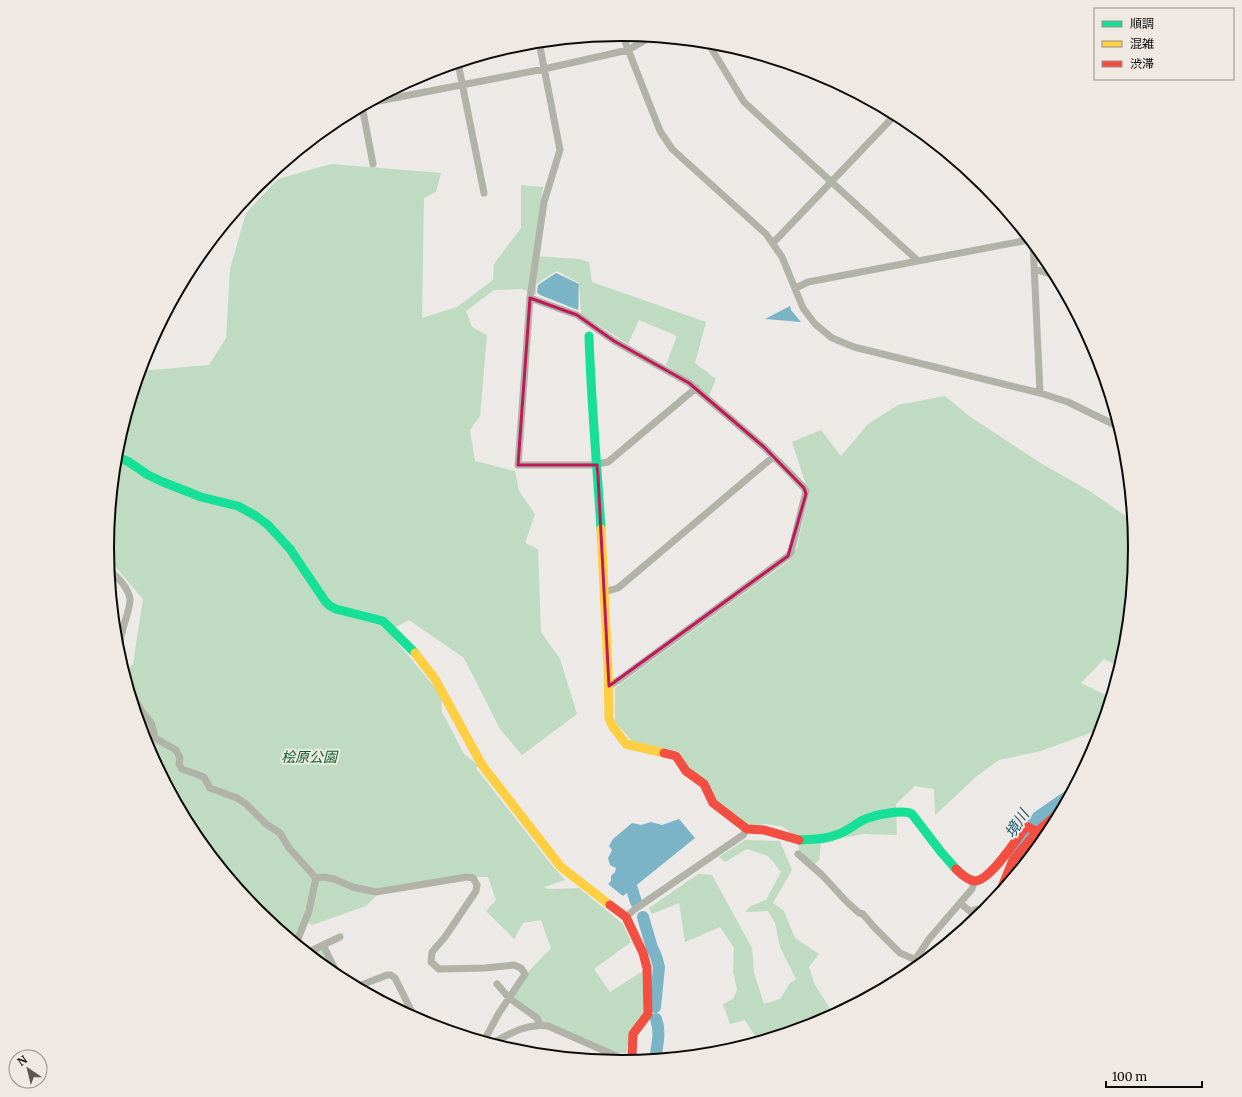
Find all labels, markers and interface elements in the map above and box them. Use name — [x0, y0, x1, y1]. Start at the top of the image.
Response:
legend — [1094, 8, 1234, 80]
text: 順調 — [1130, 16, 1154, 31]
text: 混雑 — [1130, 36, 1154, 51]
text: 渋滞 — [1130, 56, 1154, 71]
park label: 桧原公園 — [281, 748, 339, 766]
water label: 境川 — [1000, 804, 1034, 841]
north arrow — [8, 1049, 48, 1089]
text: N — [15, 1052, 30, 1069]
scale bar — [1106, 1063, 1202, 1089]
text: 100 m — [1112, 1069, 1147, 1084]

